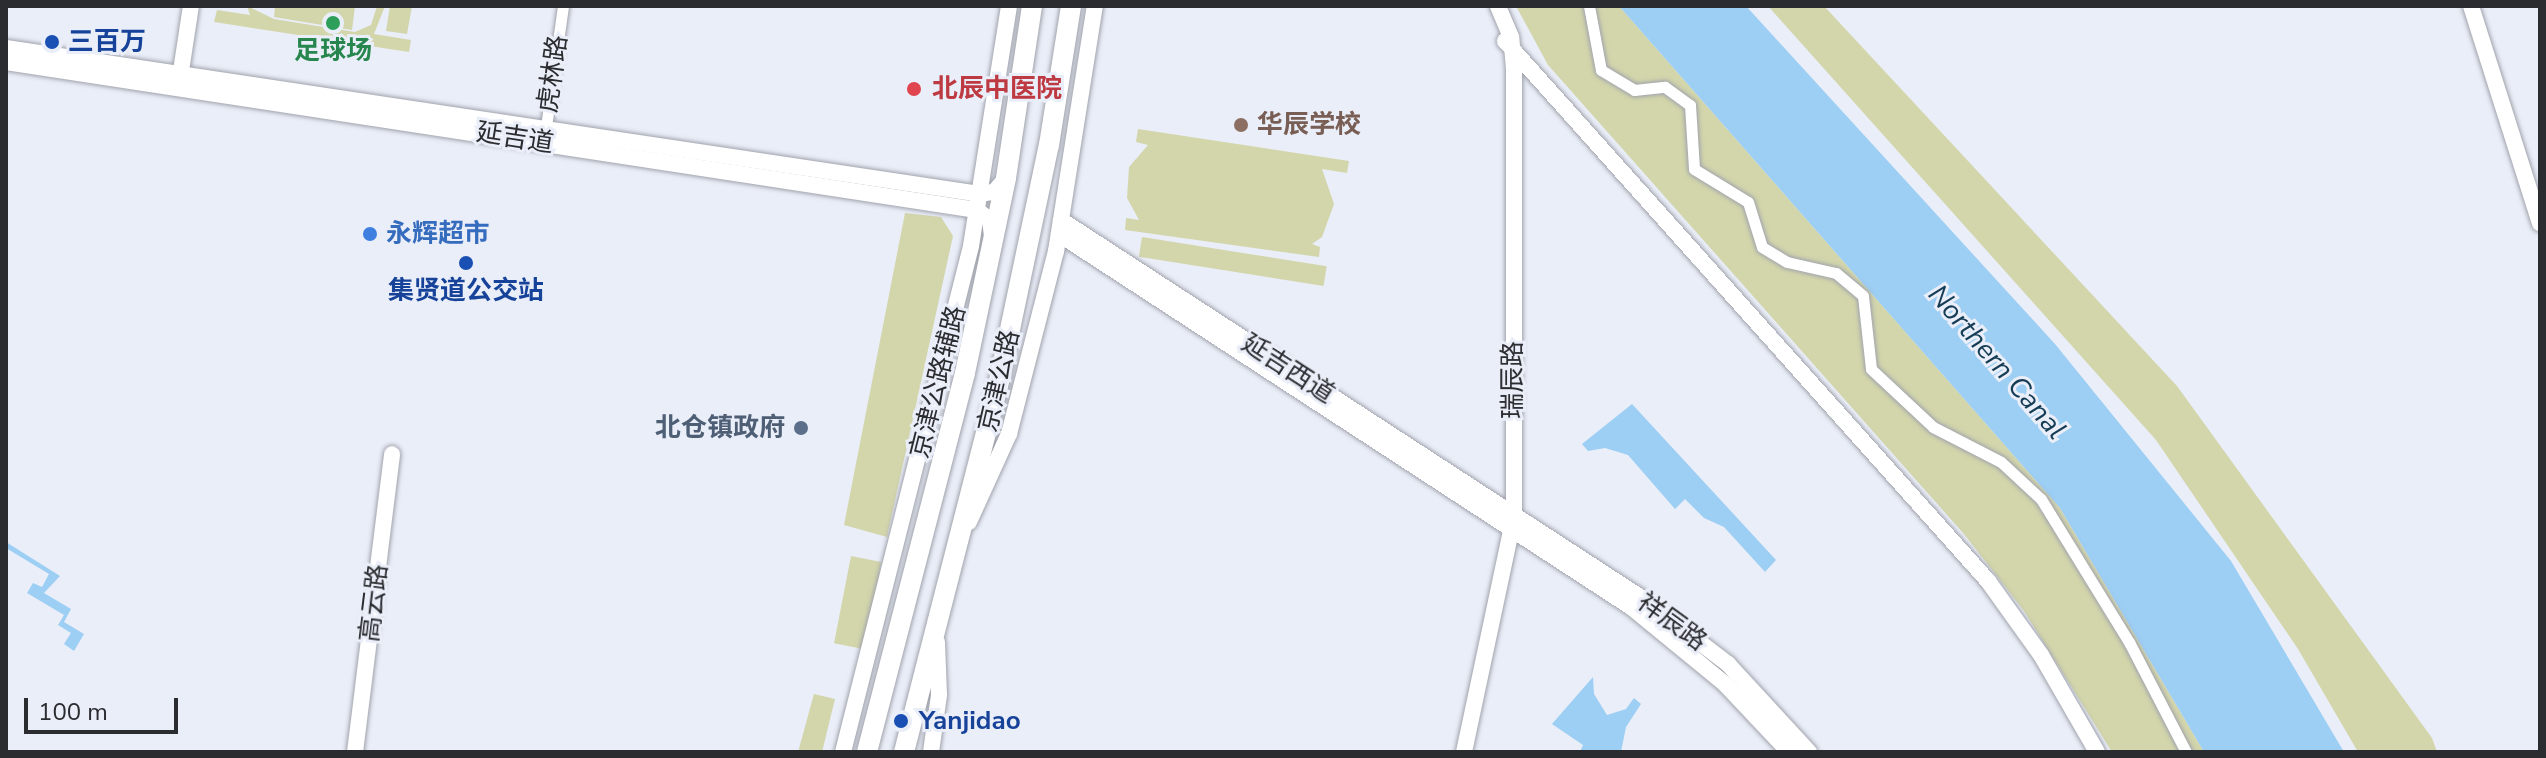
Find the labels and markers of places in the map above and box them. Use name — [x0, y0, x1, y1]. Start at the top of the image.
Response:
marker: 足球场 — [324, 14, 342, 32]
place label: 三百万 — [68, 26, 146, 58]
marker: 三百万 — [43, 33, 61, 51]
place label: 足球场 — [294, 35, 372, 67]
place label: 北辰中医院 — [932, 73, 1062, 105]
marker: 北辰中医院 — [903, 78, 925, 100]
place label: 华辰学校 — [1257, 109, 1361, 141]
marker: 华辰学校 — [1232, 116, 1250, 134]
place label: 永辉超市 — [386, 218, 490, 250]
marker: 永辉超市 — [361, 225, 379, 243]
marker: 集贤道公交站 — [457, 254, 475, 272]
place label: 集贤道公交站 — [388, 275, 544, 307]
place label: 北仓镇政府 — [655, 412, 785, 444]
marker: 北仓镇政府 — [792, 419, 810, 437]
place label: Yanjidao — [919, 705, 1021, 737]
marker: Yanjidao — [890, 710, 912, 732]

